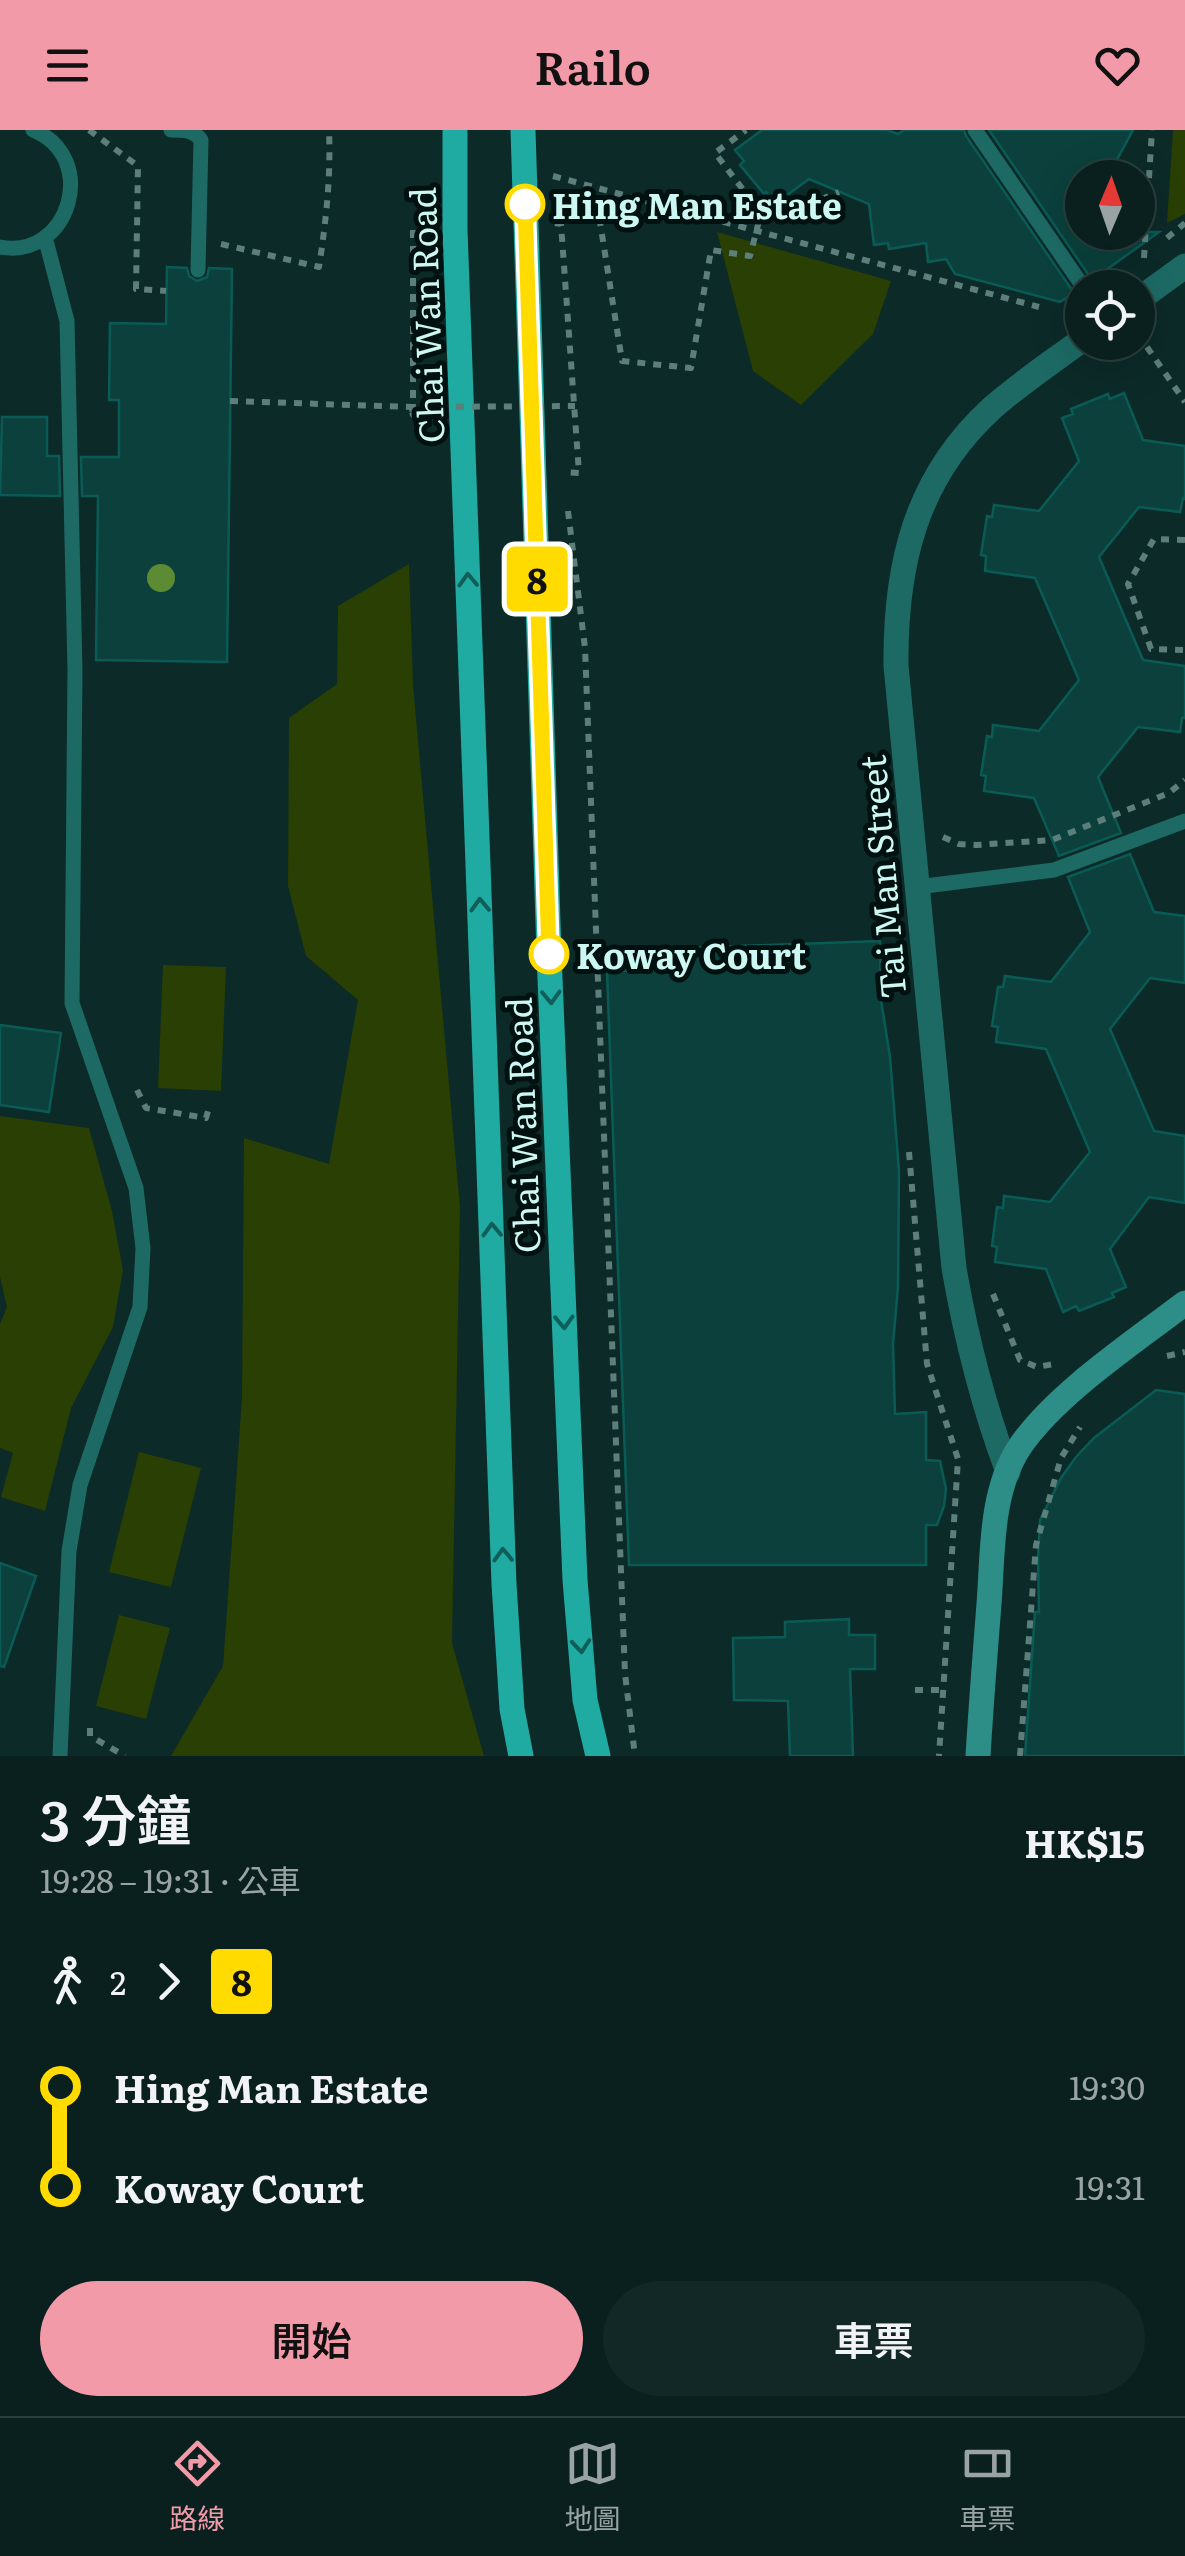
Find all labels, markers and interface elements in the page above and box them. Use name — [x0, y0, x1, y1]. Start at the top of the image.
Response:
text: Railo — [534, 32, 651, 99]
icon: menu — [40, 38, 95, 93]
icon: heart — [1090, 38, 1145, 93]
north arrow — [1065, 160, 1155, 250]
map controls — [1065, 160, 1155, 360]
place label: Hing Man Estate — [552, 178, 842, 230]
marker: Hing Man Estate — [506, 185, 544, 223]
street label: Chai Wan Road — [395, 186, 455, 444]
button: locate — [1065, 270, 1155, 360]
line badge: 8 — [504, 546, 570, 612]
text: 8 — [527, 553, 547, 605]
one-way arrow — [458, 572, 479, 588]
street label: Tai Man Street — [844, 753, 918, 1001]
one-way arrow — [470, 897, 491, 913]
place label: Koway Court — [576, 928, 807, 980]
marker: Koway Court — [530, 935, 568, 973]
one-way arrow — [540, 990, 561, 1006]
street label: Chai Wan Road — [491, 996, 551, 1254]
one-way arrow — [481, 1221, 502, 1237]
one-way arrow — [554, 1314, 575, 1330]
one-way arrow — [493, 1546, 514, 1562]
one-way arrow — [569, 1639, 591, 1655]
text: 3 分鐘 — [40, 1776, 191, 1858]
text: HK$15 — [1024, 1813, 1145, 1870]
text: 19:28 – 19:31 · 公車 — [40, 1855, 301, 1903]
icon: walk — [40, 1954, 95, 2009]
icon: forward — [141, 1954, 196, 2009]
text: 8 — [231, 1955, 252, 2007]
text: 2 — [110, 1957, 126, 2005]
text: Hing Man Estate — [114, 2058, 429, 2115]
text: 19:30 — [1069, 2062, 1145, 2110]
text: Koway Court — [114, 2158, 364, 2215]
text: 19:31 — [1075, 2162, 1145, 2210]
button: 開始 — [40, 2281, 583, 2396]
button: 車票 — [603, 2281, 1145, 2396]
tab: 路線 — [169, 2436, 226, 2538]
tab: 地圖 — [564, 2436, 621, 2538]
tab: 車票 — [959, 2436, 1016, 2538]

